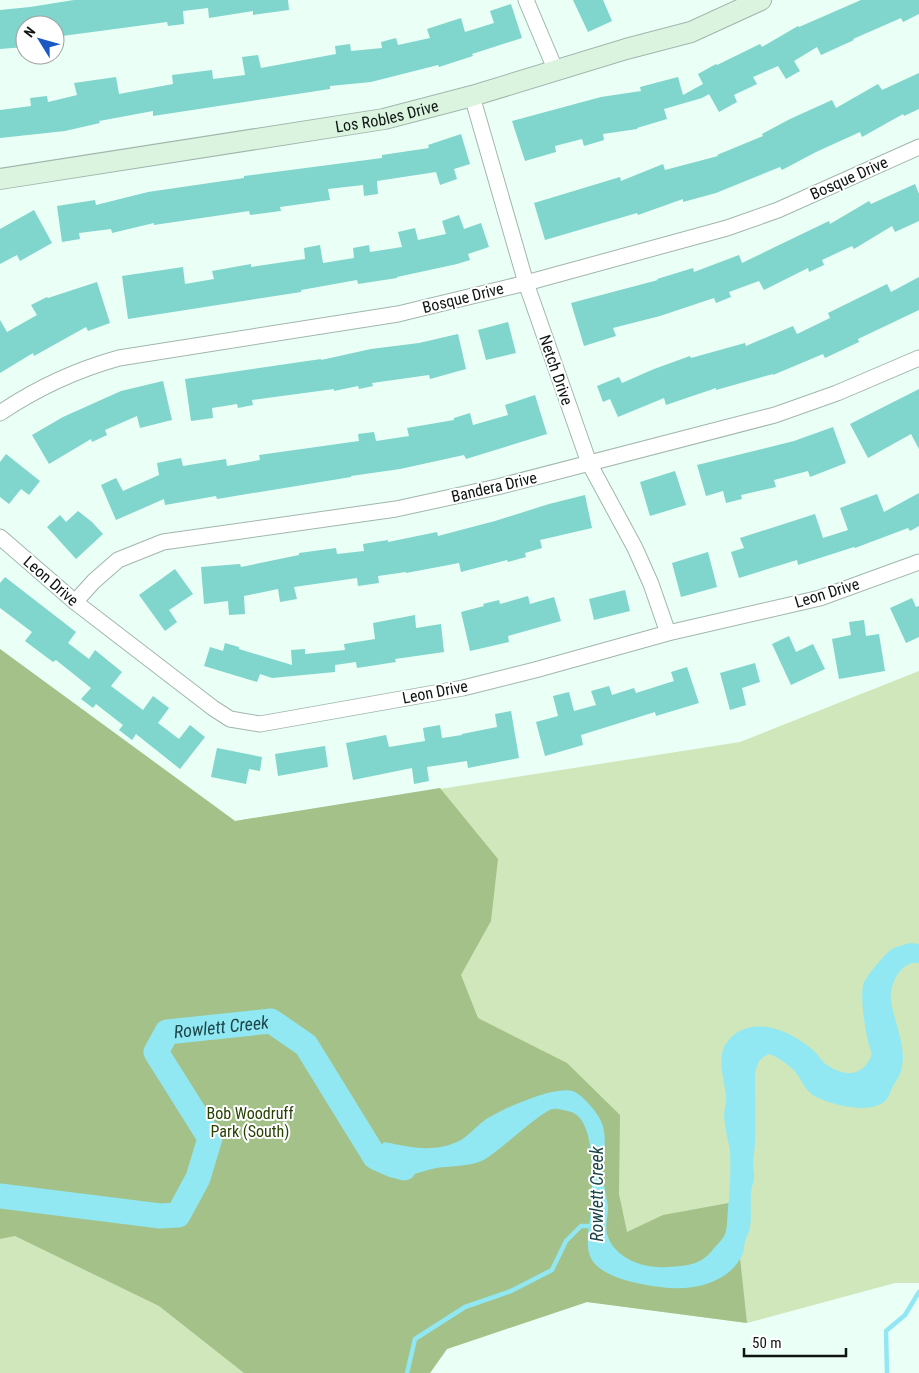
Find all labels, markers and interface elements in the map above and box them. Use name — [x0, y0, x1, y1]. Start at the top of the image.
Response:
north arrow — [15, 15, 65, 65]
text: N — [21, 24, 39, 40]
street label: Los Robles Drive — [334, 96, 440, 136]
street label: Bosque Drive — [807, 152, 891, 204]
street label: Bosque Drive — [420, 279, 506, 317]
street label: Netch Drive — [535, 332, 577, 408]
street label: Bandera Drive — [449, 468, 539, 506]
street label: Leon Drive — [20, 552, 82, 610]
street label: Leon Drive — [792, 574, 862, 612]
street label: Leon Drive — [401, 676, 469, 708]
water label: Rowlett Creek — [173, 1011, 271, 1042]
park label: Bob Woodruff Park (South) — [206, 1104, 294, 1141]
water label: Rowlett Creek — [586, 1145, 607, 1242]
scale bar — [744, 1326, 846, 1358]
text: 50 m — [752, 1334, 782, 1352]

